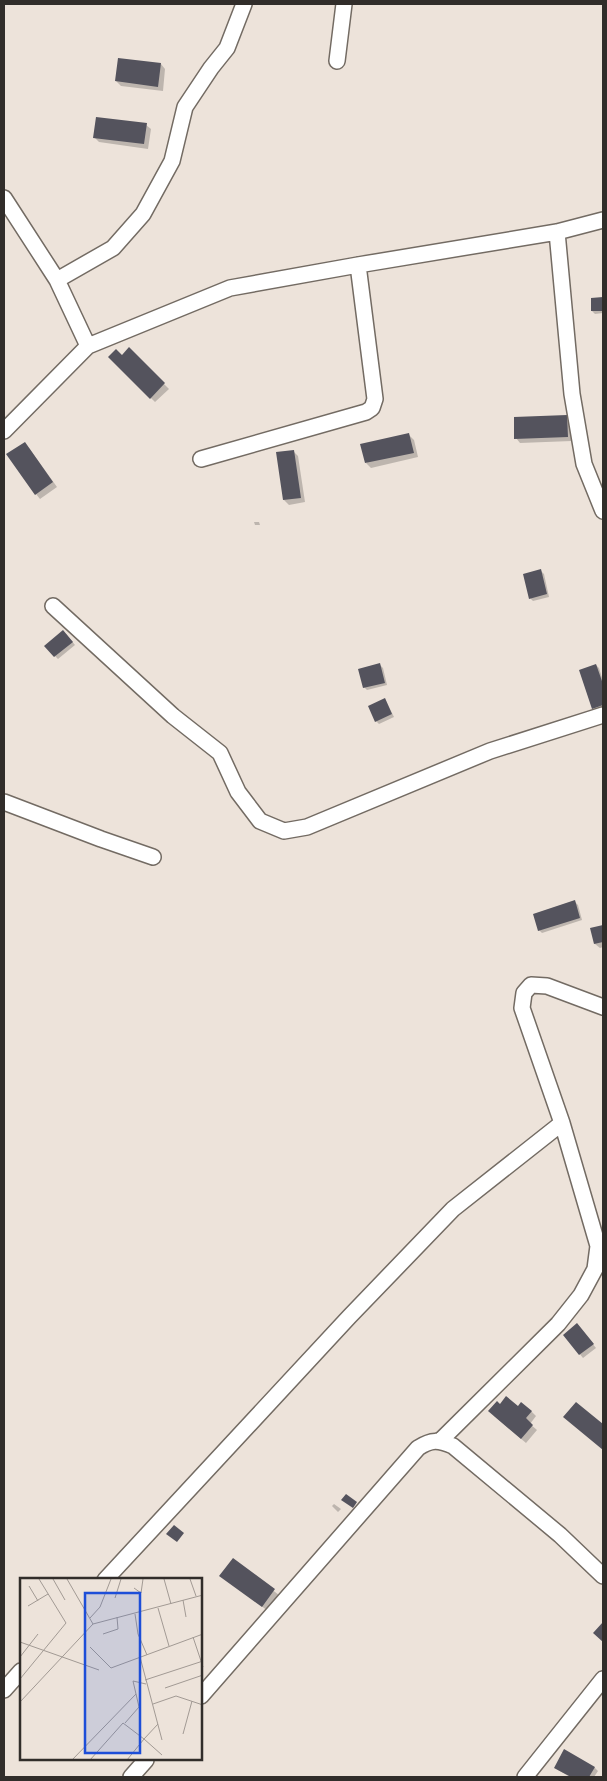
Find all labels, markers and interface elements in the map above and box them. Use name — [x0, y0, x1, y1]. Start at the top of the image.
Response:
inset map — [20, 1578, 202, 1761]

